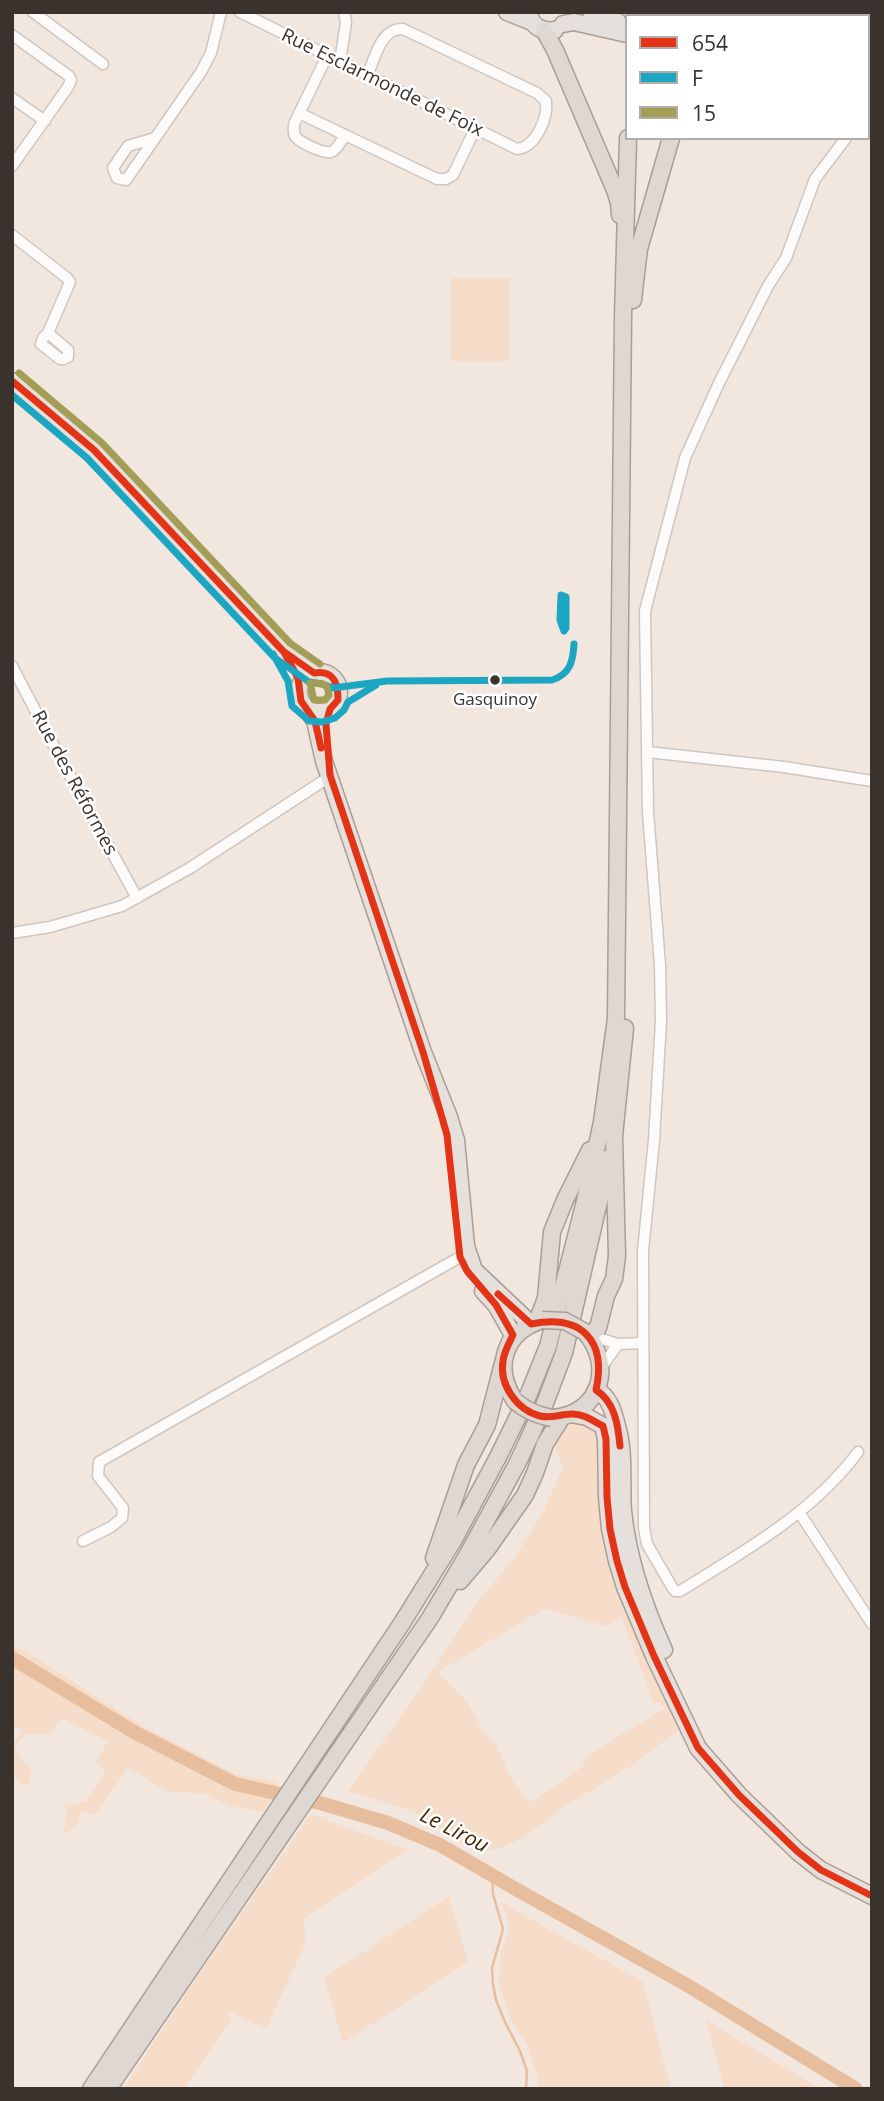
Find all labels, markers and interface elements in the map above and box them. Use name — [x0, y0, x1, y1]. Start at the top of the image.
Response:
legend — [625, 14, 870, 140]
street label: Rue Esclarmonde de Foix — [277, 24, 487, 142]
text: 654 — [692, 29, 728, 57]
text: F — [692, 64, 703, 92]
text: 15 — [692, 99, 716, 127]
marker: Gasquinoy — [488, 673, 502, 687]
place label: Gasquinoy — [453, 690, 537, 710]
street label: Rue des Réformes — [26, 707, 122, 859]
water label: Le Lirou — [416, 1803, 492, 1859]

